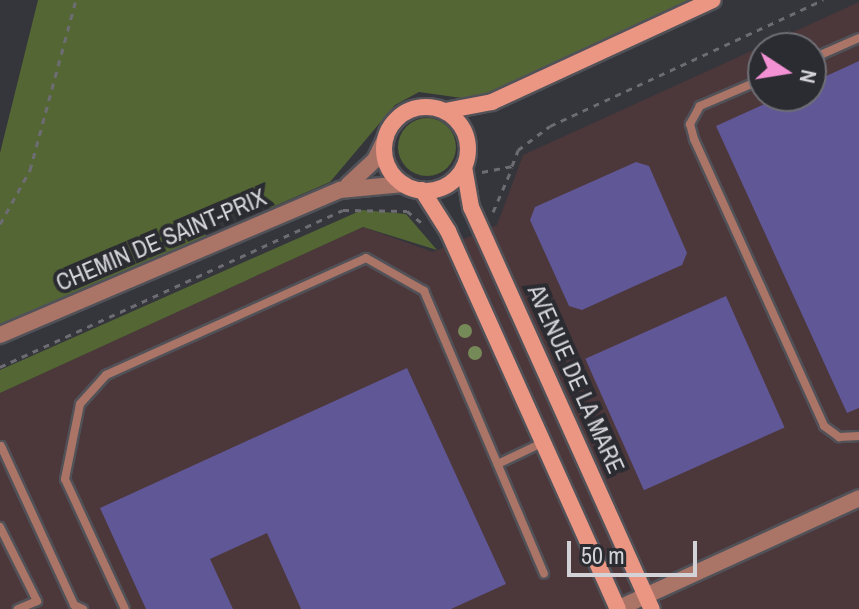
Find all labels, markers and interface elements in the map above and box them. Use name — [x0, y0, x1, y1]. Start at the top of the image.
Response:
north arrow — [747, 32, 827, 112]
text: N — [792, 67, 825, 86]
street label: CHEMIN DE SAINT-PRIX — [52, 183, 270, 297]
street label: AVENUE DE LA MARE — [521, 280, 631, 478]
scale bar — [571, 525, 701, 575]
text: 50 m — [581, 539, 625, 571]

